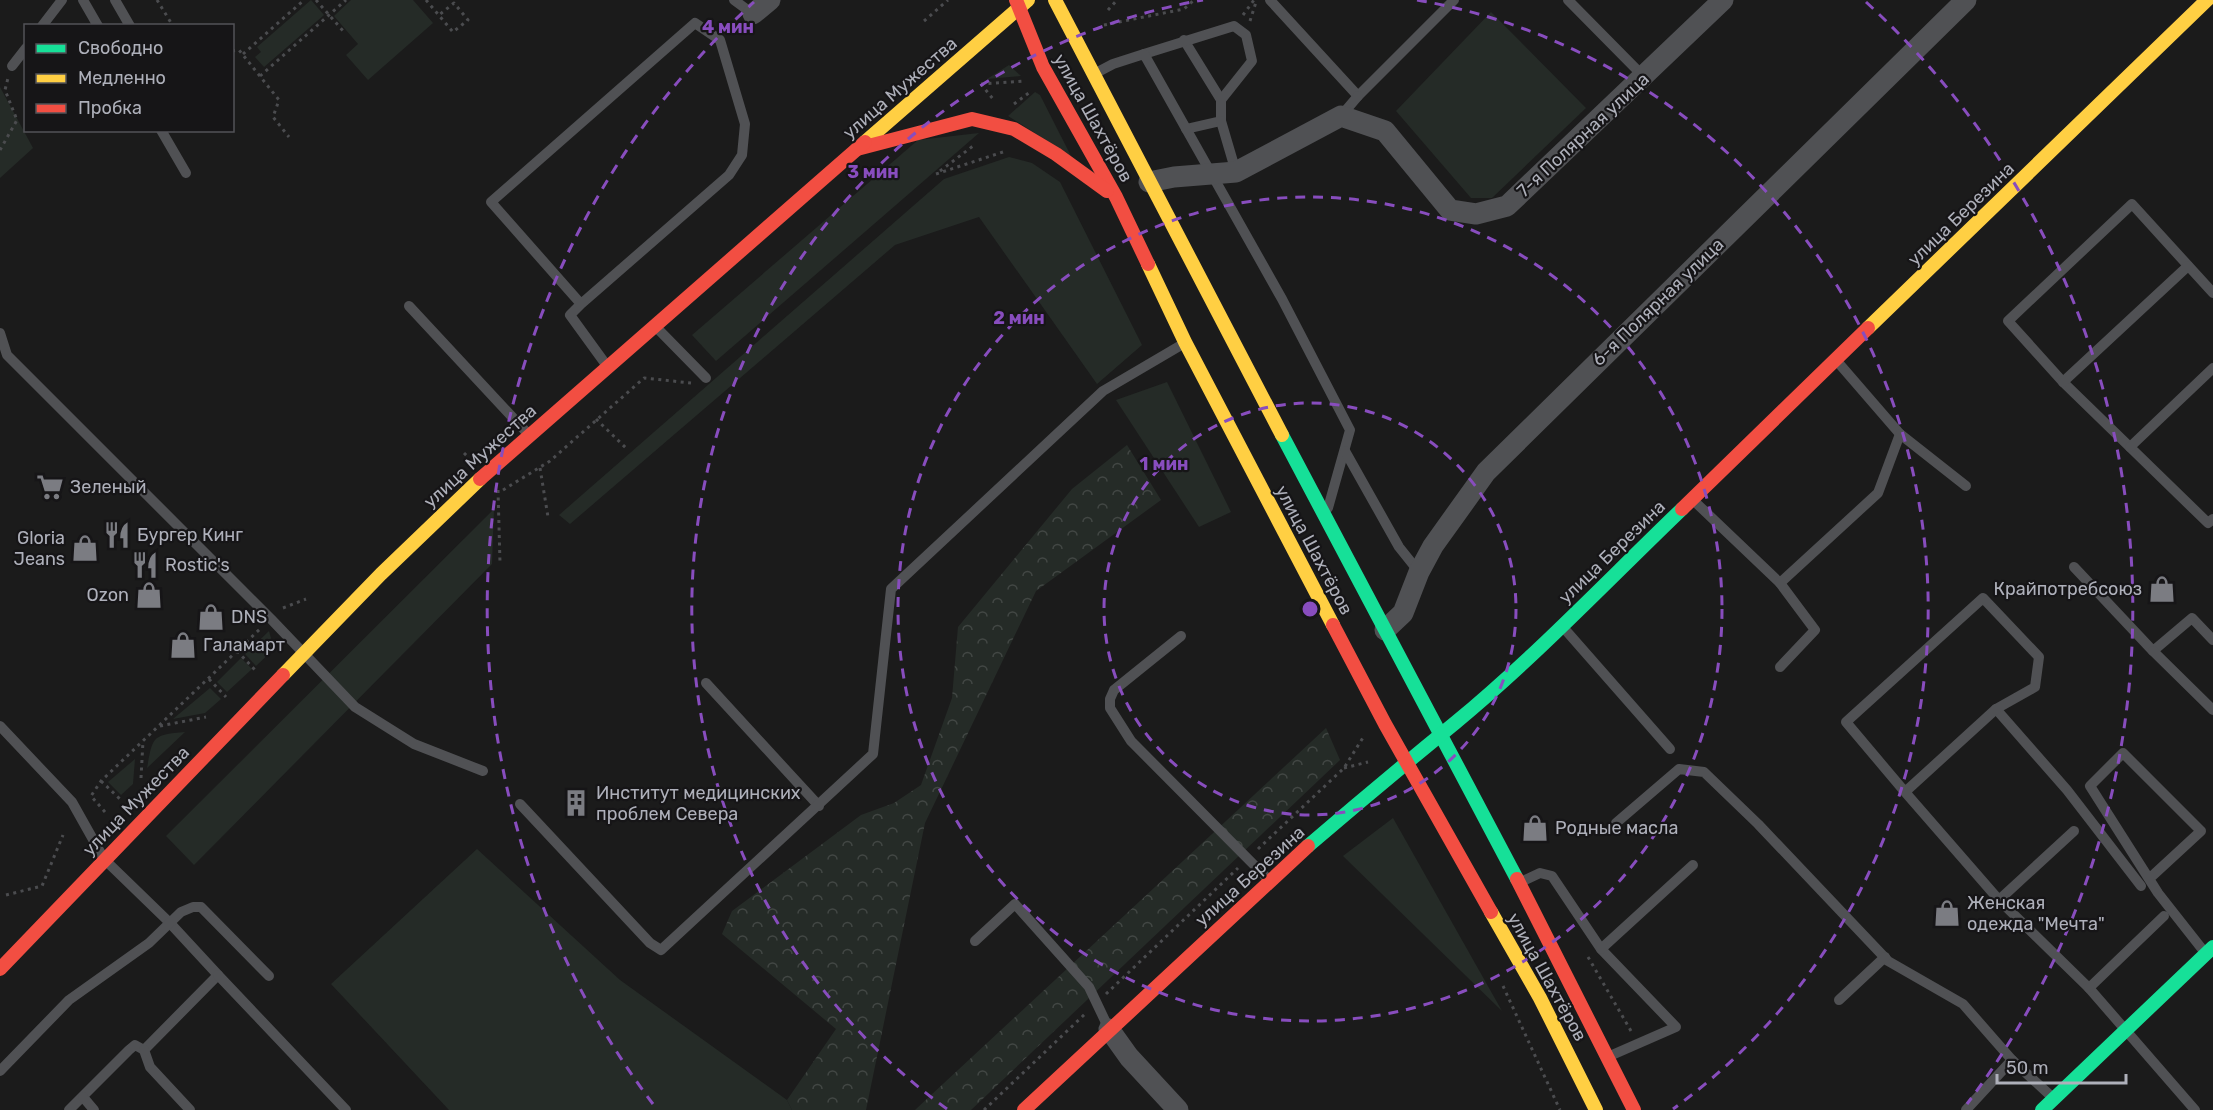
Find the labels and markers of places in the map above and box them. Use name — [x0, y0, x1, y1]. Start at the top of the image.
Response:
supermarket icon: Зеленый — [35, 472, 65, 502]
place label: Зеленый — [70, 476, 146, 498]
restaurant icon: Бургер Кинг — [102, 520, 132, 550]
place label: Бургер Кинг — [137, 524, 243, 546]
place label: Gloria Jeans — [13, 527, 65, 570]
shop icon: Gloria Jeans — [70, 533, 100, 563]
restaurant icon: Rostic's — [130, 550, 160, 580]
place label: Rostic's — [165, 554, 230, 576]
shop icon: Крайпотребсоюз — [2147, 574, 2177, 604]
place label: Крайпотребсоюз — [1994, 578, 2142, 600]
shop icon: Ozon — [134, 580, 164, 610]
place label: Ozon — [87, 584, 129, 606]
centre of rings — [1300, 599, 1320, 619]
shop icon: DNS — [196, 602, 226, 632]
place label: DNS — [231, 606, 267, 628]
shop icon: Галамарт — [168, 630, 198, 660]
place label: Галамарт — [203, 634, 285, 656]
place label: Институт медицинских проблем Севера — [596, 782, 801, 825]
building icon: Институт медицинских проблем Севера — [561, 788, 591, 818]
shop icon: Родные масла — [1520, 813, 1550, 843]
place label: Родные масла — [1555, 817, 1678, 839]
place label: Женская одежда "Мечта" — [1967, 892, 2105, 935]
shop icon: Женская одежда "Мечта" — [1932, 898, 1962, 928]

